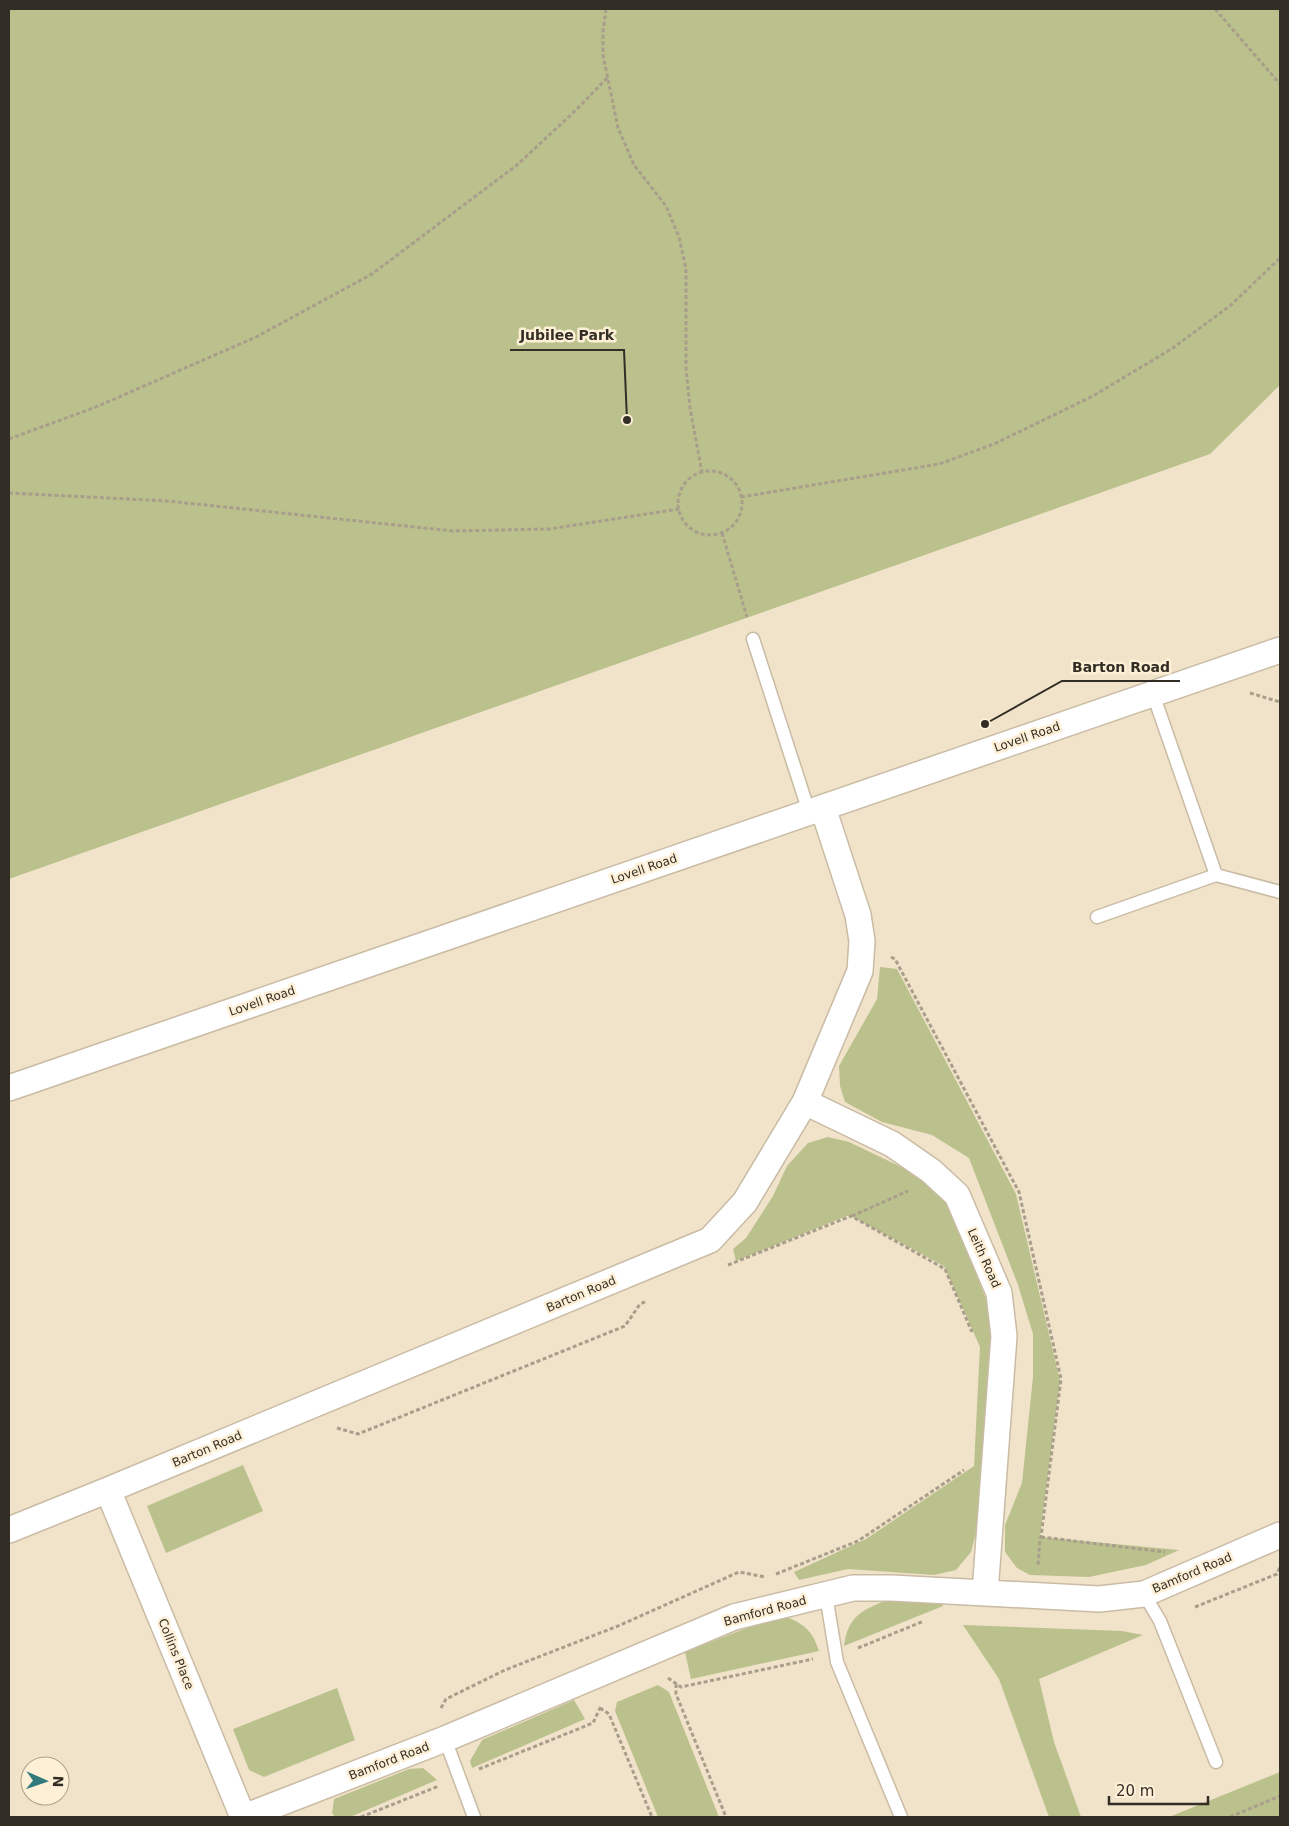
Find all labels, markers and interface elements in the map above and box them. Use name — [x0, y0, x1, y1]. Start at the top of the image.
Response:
callout: Jubilee Park — [510, 321, 624, 350]
text: Jubilee Park — [519, 327, 615, 343]
callout: Barton Road — [1062, 652, 1180, 681]
text: Barton Road — [1072, 659, 1170, 675]
street label: Lovell Road — [992, 719, 1062, 755]
street label: Lovell Road — [609, 851, 679, 887]
street label: Lovell Road — [227, 983, 297, 1019]
street label: Leith Road — [965, 1226, 1003, 1290]
street label: Barton Road — [544, 1273, 618, 1315]
street label: Barton Road — [170, 1428, 244, 1470]
street label: Bamford Road — [1150, 1550, 1234, 1596]
street label: Bamford Road — [722, 1593, 808, 1629]
street label: Collins Place — [155, 1616, 197, 1692]
street label: Bamford Road — [347, 1739, 431, 1783]
north arrow — [20, 1756, 70, 1806]
scale bar — [1109, 1774, 1208, 1806]
text: N — [50, 1775, 66, 1788]
text: 20 m — [1116, 1782, 1154, 1800]

